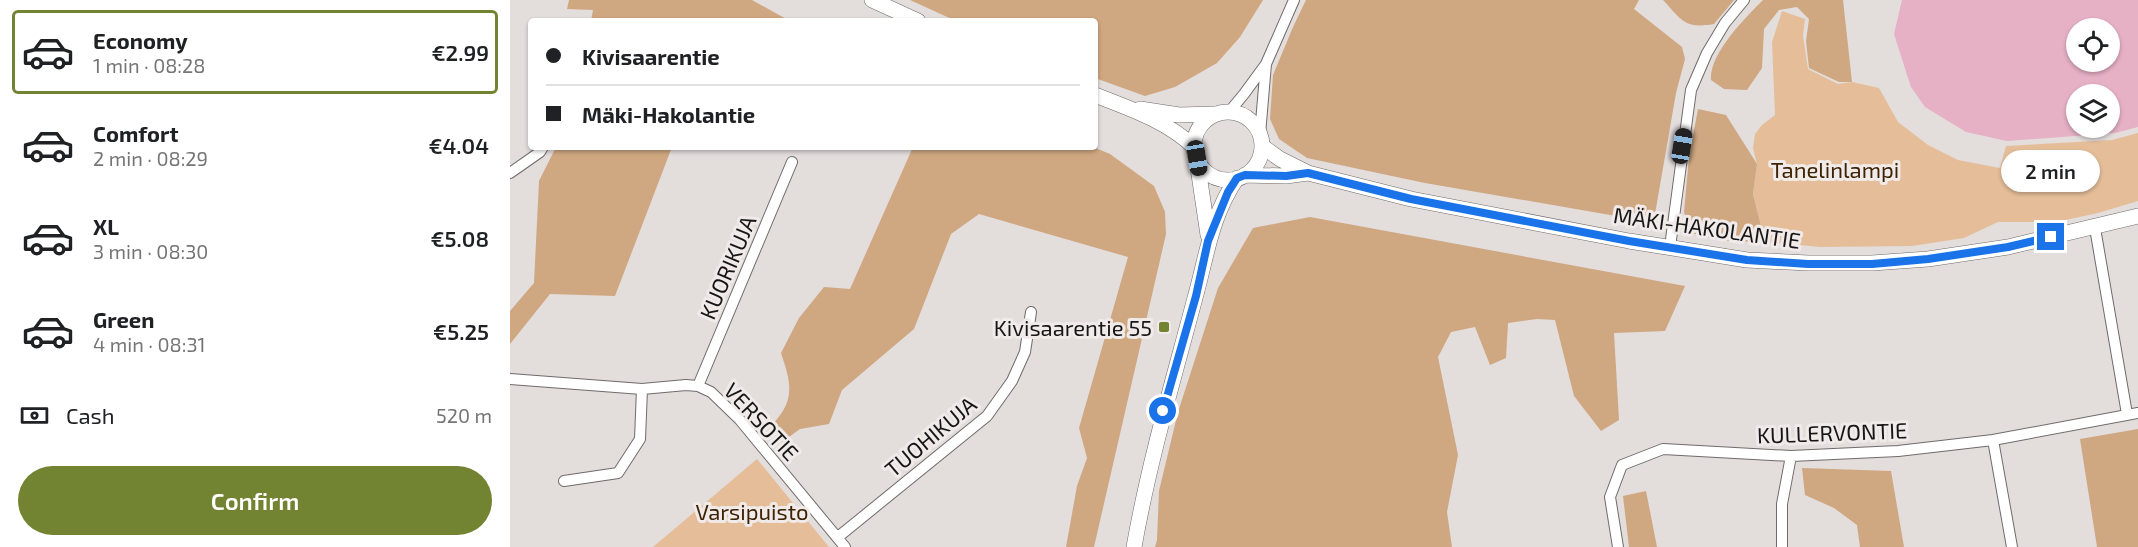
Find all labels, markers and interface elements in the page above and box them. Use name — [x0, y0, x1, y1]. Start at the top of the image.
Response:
map controls — [2066, 18, 2120, 138]
button: locate — [2066, 18, 2120, 72]
icon: car — [21, 25, 75, 79]
text: Economy — [93, 27, 188, 53]
text: €2.99 — [431, 39, 489, 65]
text: Kivisaarentie — [582, 43, 720, 69]
text: 1 min · 08:28 — [93, 53, 205, 77]
button: layers — [2066, 84, 2120, 138]
text: Mäki-Hakolantie — [582, 101, 755, 127]
icon: car — [21, 118, 75, 172]
text: Comfort — [93, 120, 178, 146]
car — [1670, 127, 1694, 165]
text: €4.04 — [428, 132, 489, 158]
car — [1185, 139, 1209, 177]
text: 2 min · 08:29 — [93, 146, 208, 170]
callout: 2 min — [2002, 150, 2100, 192]
park label: Tanelinlampi — [1771, 156, 1899, 182]
text: 2 min — [2025, 159, 2076, 183]
street label: MÄKI-HAKOLANTIE — [1612, 201, 1802, 253]
icon: car — [21, 211, 75, 265]
street label: KUORIKUJA — [694, 211, 761, 323]
text: XL — [93, 213, 119, 239]
route end — [2037, 223, 2064, 250]
text: €5.08 — [431, 225, 489, 251]
text: 3 min · 08:30 — [93, 239, 208, 263]
icon: car — [21, 304, 75, 358]
text: Green — [93, 306, 155, 332]
place label: Kivisaarentie 55 — [994, 314, 1152, 340]
text: €5.25 — [433, 318, 489, 344]
marker: Kivisaarentie 55 — [1157, 320, 1171, 334]
text: 4 min · 08:31 — [93, 332, 206, 356]
street label: VERSOTIE — [719, 377, 805, 465]
street label: TUOHIKUJA — [879, 390, 981, 482]
route start — [1149, 397, 1176, 424]
icon: cash — [18, 399, 51, 432]
text: Cash — [66, 402, 115, 428]
text: 520 m — [436, 403, 492, 427]
street label: KULLERVONTIE — [1756, 416, 1908, 448]
button: Confirm — [18, 466, 492, 535]
park label: Varsipuisto — [695, 498, 809, 524]

